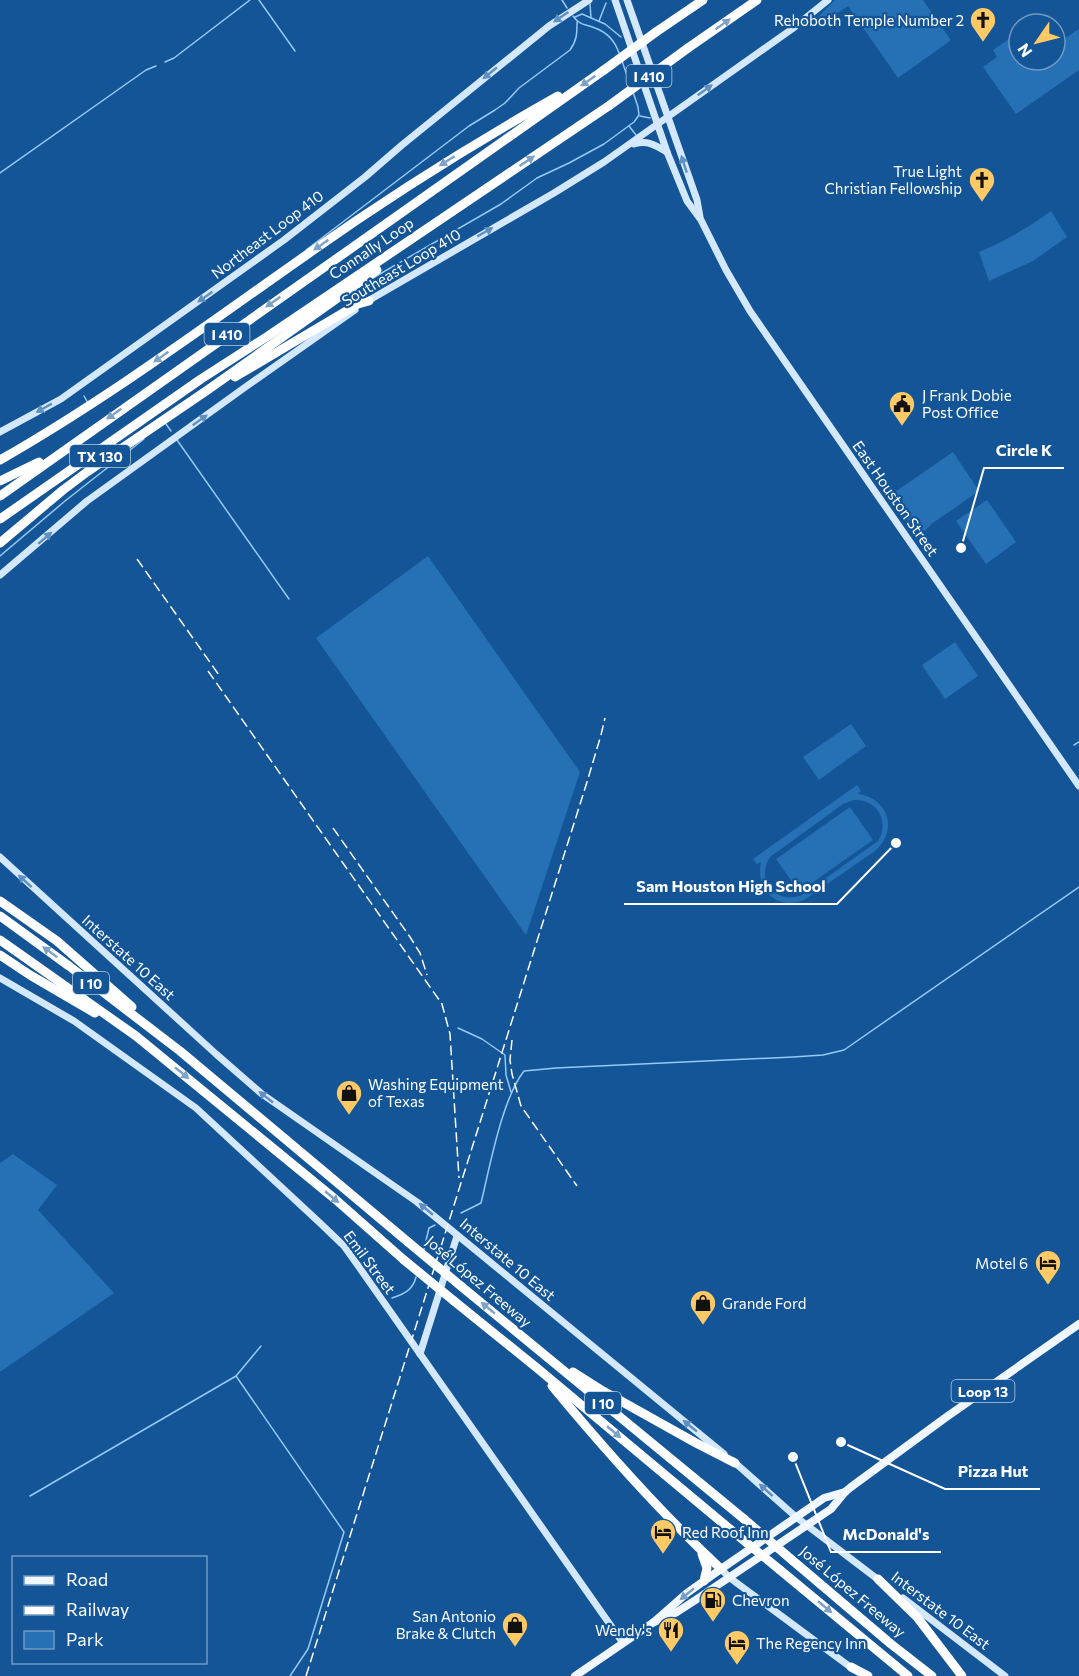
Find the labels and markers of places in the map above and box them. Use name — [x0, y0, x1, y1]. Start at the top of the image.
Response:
church icon: Rehoboth Temple Number 2 — [968, 5, 998, 43]
place label: Rehoboth Temple Number 2 — [774, 11, 964, 29]
place label: True Light Christian Fellowship — [825, 162, 962, 197]
church icon: True Light Christian Fellowship — [967, 165, 997, 203]
place label: J Frank Dobie Post Office — [922, 386, 1012, 421]
public building icon: J Frank Dobie Post Office — [887, 389, 917, 427]
callout: Circle K — [984, 434, 1064, 468]
callout: Sam Houston High School — [624, 870, 837, 904]
place label: Washing Equipment of Texas — [368, 1075, 504, 1110]
shop icon: Washing Equipment of Texas — [334, 1078, 364, 1116]
hotel icon: Motel 6 — [1033, 1248, 1063, 1286]
place label: Motel 6 — [975, 1254, 1028, 1272]
shop icon: Grande Ford — [688, 1288, 718, 1326]
place label: Grande Ford — [722, 1294, 806, 1312]
callout: Pizza Hut — [945, 1455, 1040, 1489]
hotel icon: Red Roof Inn — [648, 1517, 678, 1555]
callout: McDonald's — [831, 1518, 941, 1552]
place label: Red Roof Inn — [682, 1523, 769, 1541]
fuel station icon: Chevron — [698, 1585, 728, 1623]
place label: Chevron — [732, 1591, 790, 1609]
place label: San Antonio Brake & Clutch — [396, 1607, 496, 1642]
shop icon: San Antonio Brake & Clutch — [500, 1610, 530, 1648]
restaurant icon: Wendy's — [656, 1615, 686, 1653]
place label: Wendy's — [595, 1621, 652, 1639]
hotel icon: The Regency Inn — [722, 1628, 752, 1666]
place label: The Regency Inn — [756, 1634, 866, 1652]

